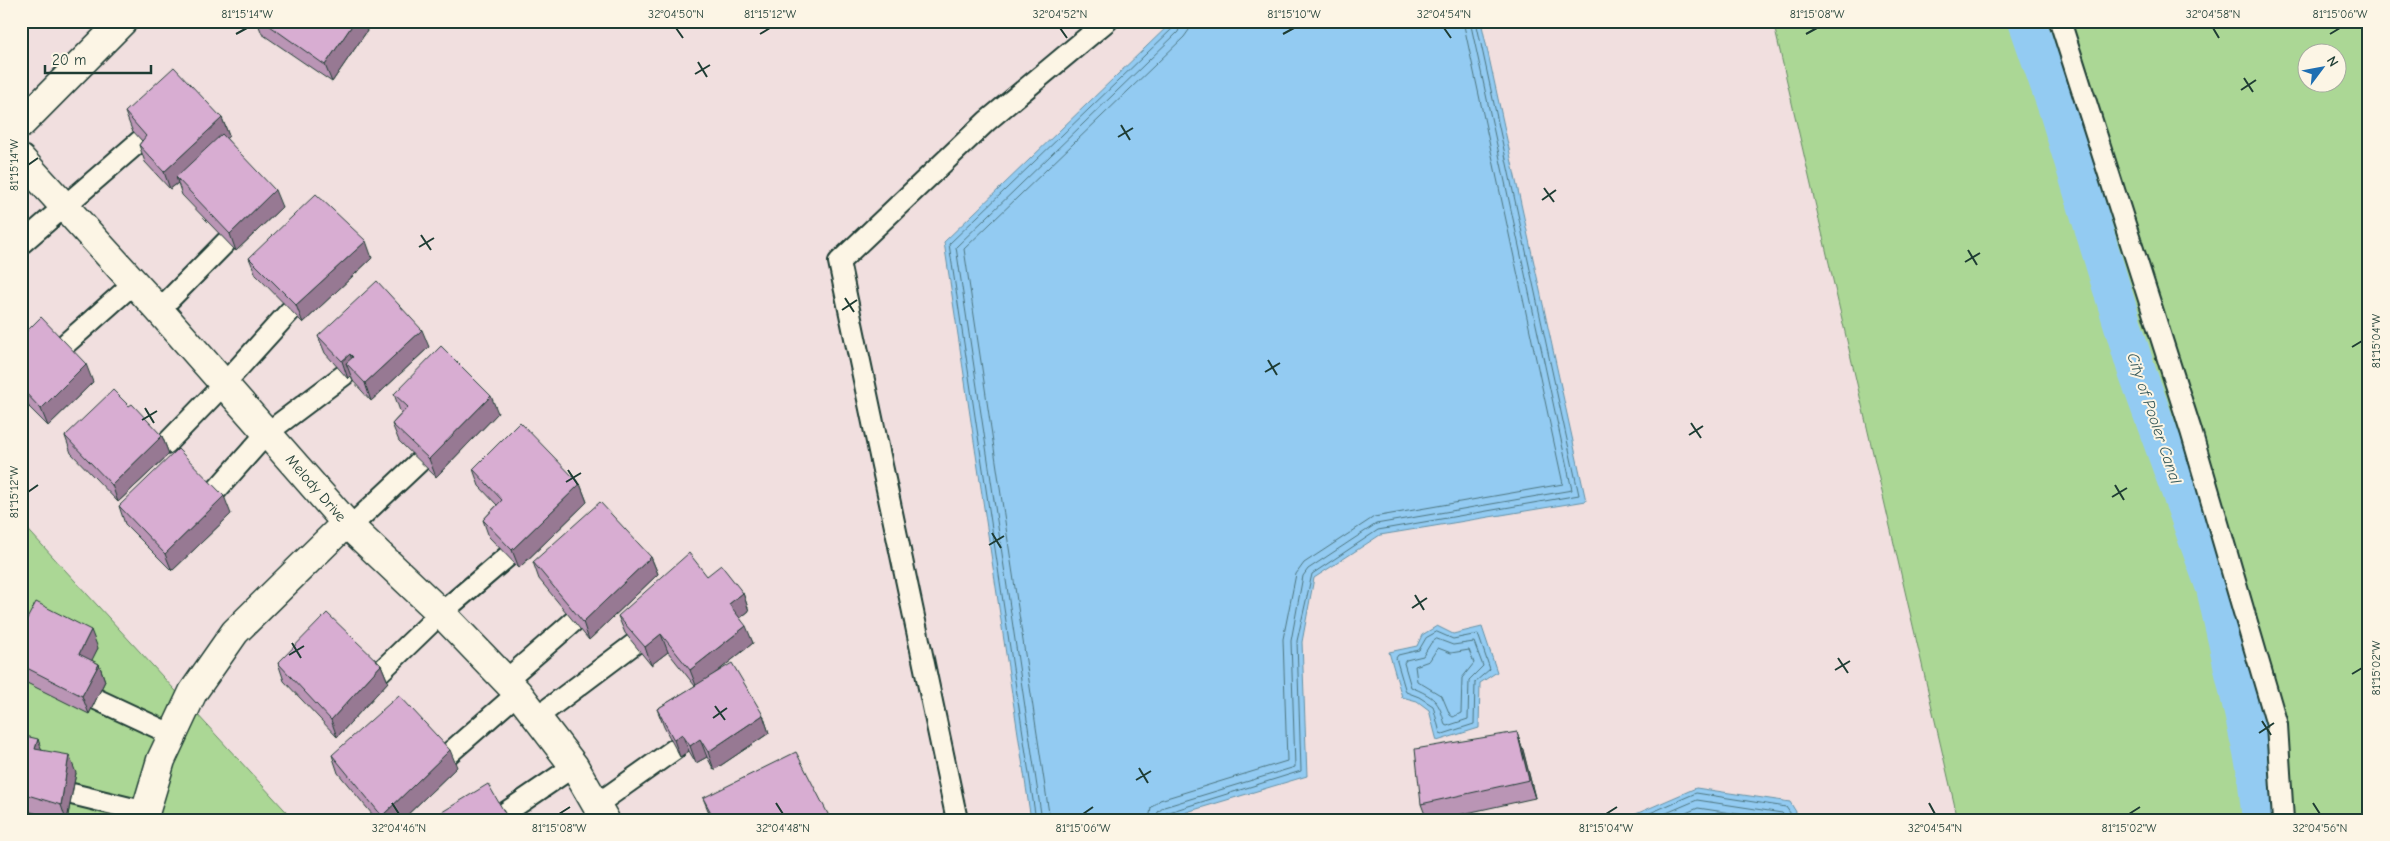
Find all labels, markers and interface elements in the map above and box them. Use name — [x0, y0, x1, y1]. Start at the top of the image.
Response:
text: 81°15'14"W — [221, 7, 273, 21]
text: 32°04'50"N — [648, 7, 704, 21]
text: 81°15'12"W — [744, 7, 797, 21]
text: 32°04'52"N — [1033, 7, 1087, 21]
text: 81°15'10"W — [1267, 7, 1321, 21]
text: 32°04'54"N — [1417, 7, 1471, 21]
text: 81°15'08"W — [1790, 7, 1845, 21]
text: 32°04'58"N — [2186, 7, 2240, 21]
text: 81°15'06"W — [2312, 7, 2368, 21]
scale bar — [45, 42, 151, 74]
north arrow — [2298, 42, 2348, 92]
text: 20 m — [52, 51, 86, 69]
text: N — [2323, 53, 2342, 70]
text: 81°15'14"W — [7, 139, 21, 191]
text: 81°15'04"W — [2369, 313, 2383, 368]
water label: City of Pooler Canal — [2123, 351, 2185, 487]
street label: Melody Drive — [282, 451, 350, 526]
text: 81°15'12"W — [7, 465, 21, 518]
text: 81°15'02"W — [2369, 640, 2383, 695]
text: 32°04'46"N — [372, 821, 426, 835]
text: 81°15'08"W — [532, 821, 587, 835]
text: 32°04'48"N — [756, 821, 810, 835]
text: 81°15'06"W — [1055, 821, 1111, 835]
text: 81°15'04"W — [1579, 821, 1634, 835]
text: 32°04'54"N — [1908, 821, 1962, 835]
text: 81°15'02"W — [2102, 821, 2157, 835]
text: 32°04'56"N — [2293, 821, 2347, 835]

